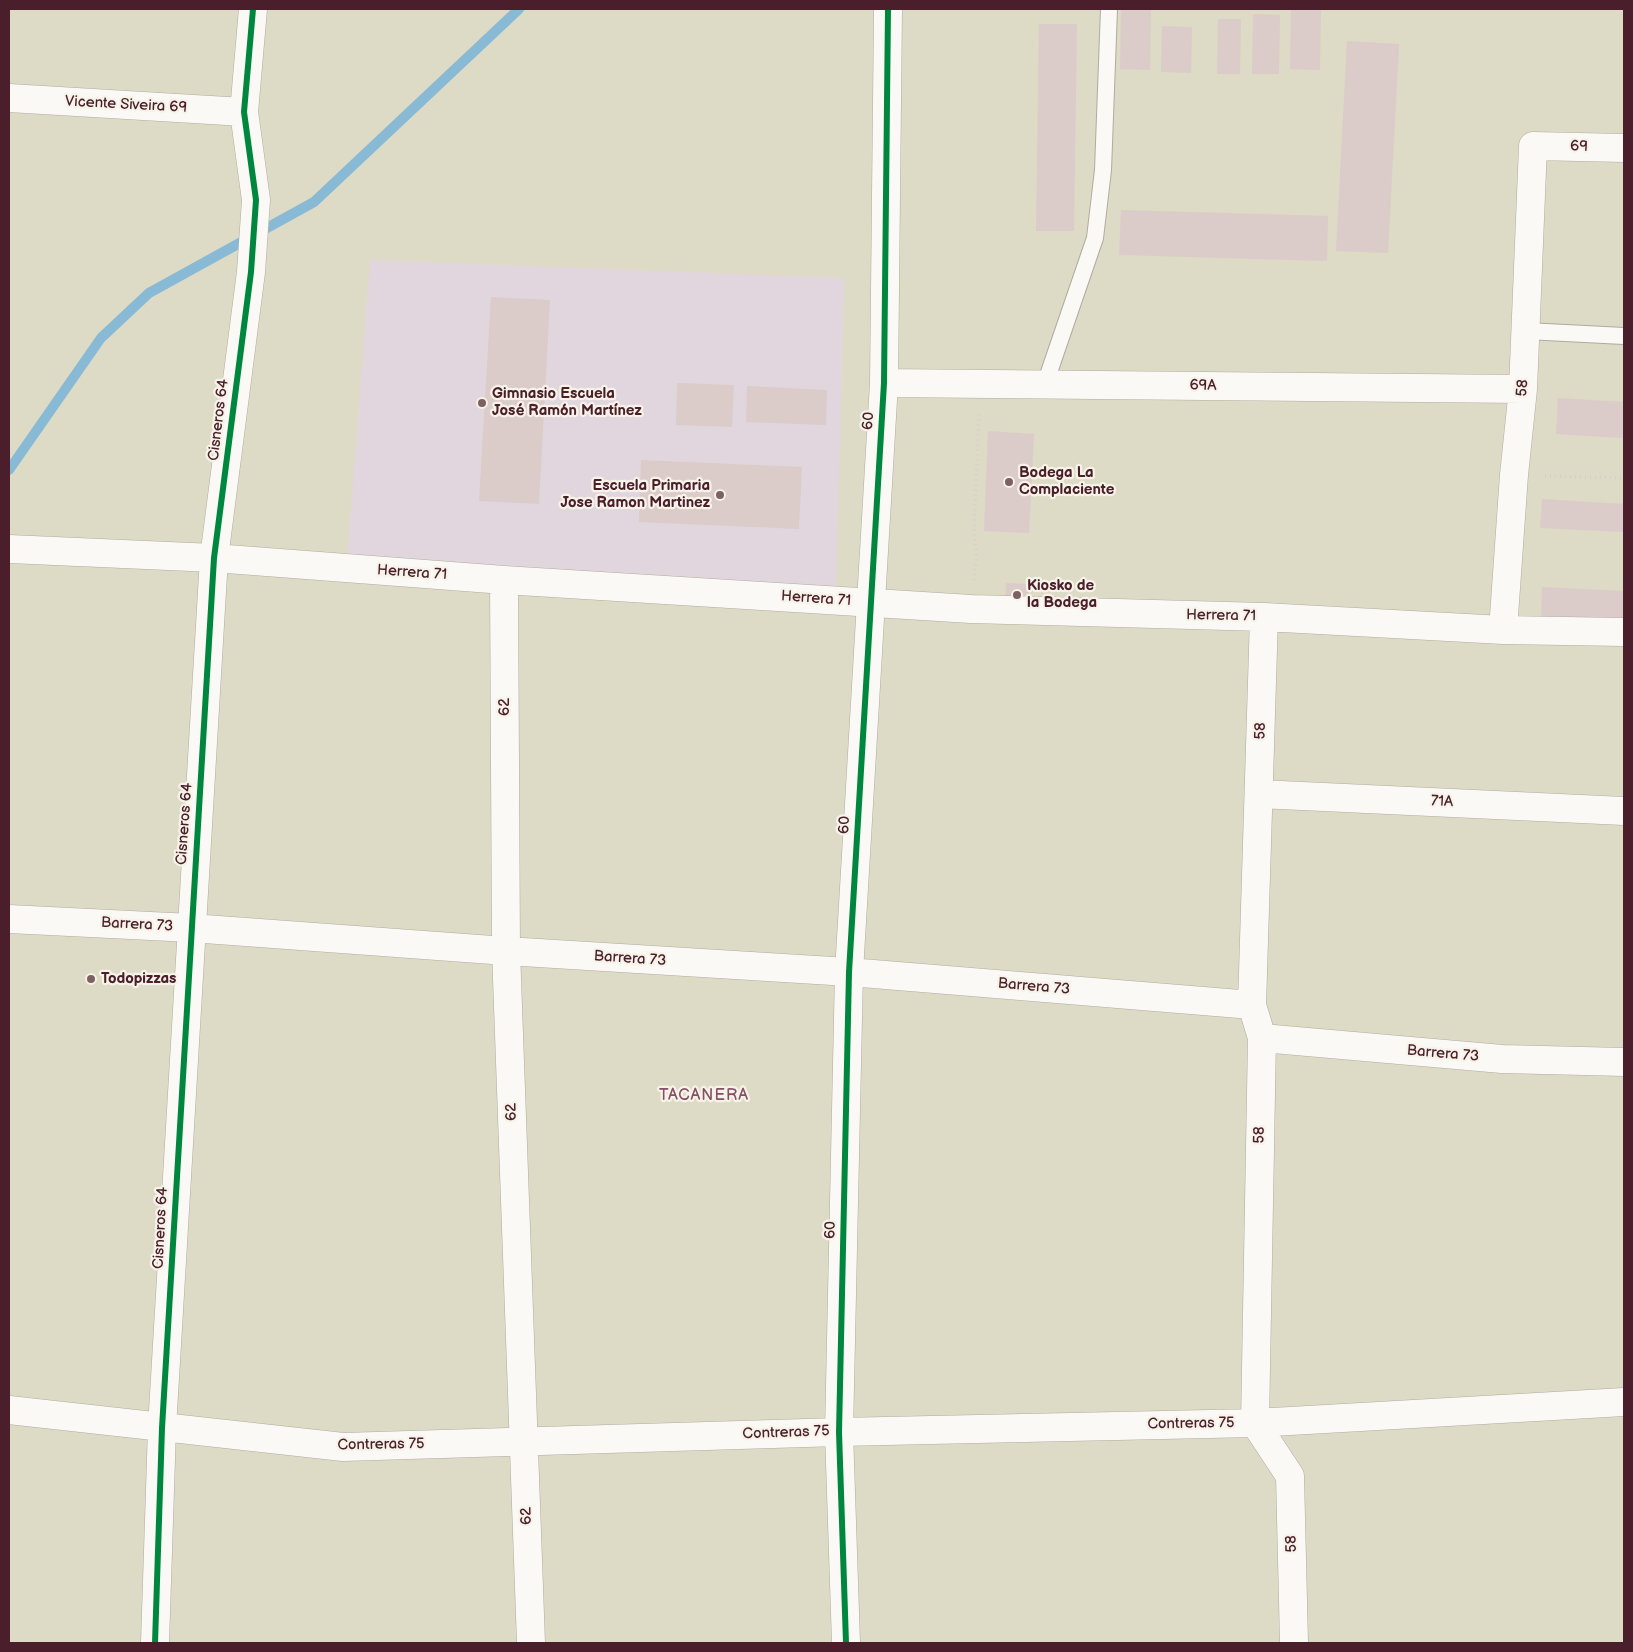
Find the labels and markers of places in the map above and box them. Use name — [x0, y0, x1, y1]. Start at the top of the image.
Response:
place label: Gimnasio Escuela José Ramón Martínez — [492, 385, 642, 420]
marker: Gimnasio Escuela José Ramón Martínez — [476, 397, 488, 409]
place label: Bodega La Complaciente — [1019, 464, 1114, 499]
marker: Bodega La Complaciente — [1003, 476, 1015, 488]
place label: Escuela Primaria Jose Ramon Martinez — [560, 477, 710, 512]
marker: Escuela Primaria Jose Ramon Martinez — [714, 489, 726, 501]
place label: Kiosko de la Bodega — [1027, 577, 1097, 612]
marker: Kiosko de la Bodega — [1011, 589, 1023, 601]
place label: Todopizzas — [101, 970, 176, 988]
marker: Todopizzas — [85, 973, 97, 985]

